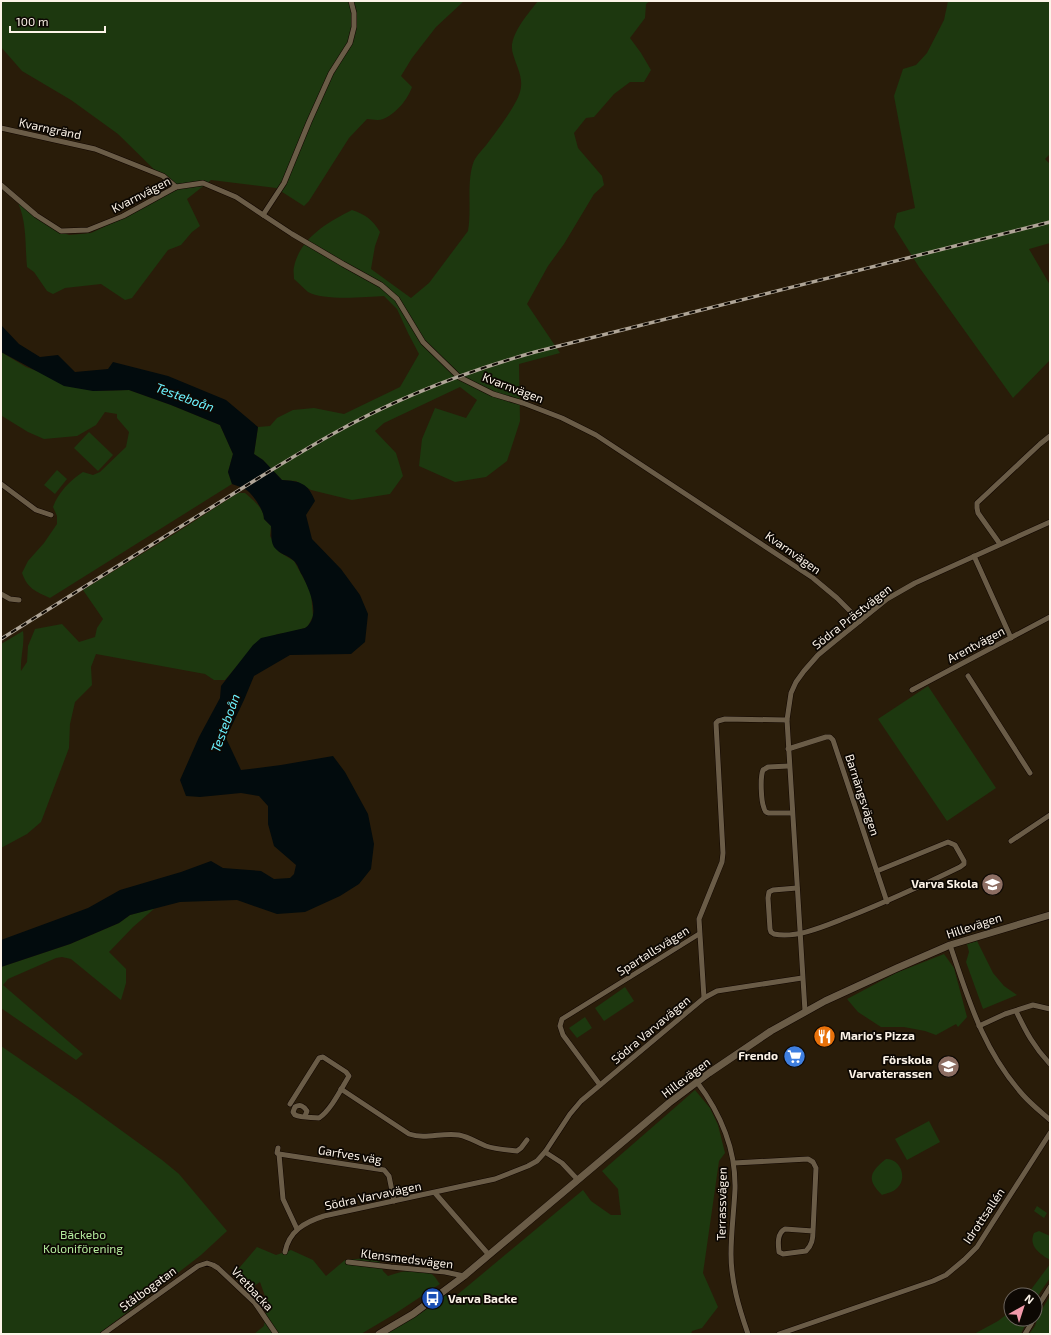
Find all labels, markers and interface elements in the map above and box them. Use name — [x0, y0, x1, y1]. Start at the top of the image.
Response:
scale bar — [10, 8, 105, 34]
text: 100 m — [16, 14, 48, 28]
street label: Kvarngränd — [18, 115, 83, 141]
street label: Kvarnvägen — [109, 173, 172, 215]
street label: Kvarnvägen — [481, 369, 546, 405]
water label: Testeboån — [153, 379, 217, 415]
street label: Kvarnvägen — [763, 528, 824, 576]
street label: Södra Prästvägen — [809, 581, 894, 651]
street label: Arentvägen — [944, 623, 1007, 665]
water label: Testeboån — [207, 691, 243, 755]
street label: Barnängsvägen — [843, 752, 883, 837]
school or university icon: Varva Skola — [980, 871, 1006, 897]
place label: Varva Skola — [911, 876, 978, 890]
street label: Hillevägen — [944, 910, 1003, 941]
street label: Spartallsvägen — [614, 922, 691, 978]
street label: Södra Varvavägen — [608, 992, 693, 1066]
restaurant icon: Mario's Pizza — [811, 1023, 837, 1049]
place label: Mario's Pizza — [840, 1028, 915, 1042]
supermarket icon: Frendo — [781, 1043, 807, 1069]
place label: Frendo — [738, 1048, 778, 1062]
place label: Förskola Varvaterassen — [849, 1052, 932, 1080]
street label: Hillevägen — [658, 1054, 713, 1100]
school or university icon: Förskola Varvaterassen — [935, 1054, 961, 1080]
street label: Garfves väg — [317, 1142, 383, 1166]
street label: Terrassvägen — [713, 1167, 729, 1241]
street label: Södra Varvavägen — [323, 1178, 422, 1212]
street label: Idrottsallén — [960, 1185, 1007, 1246]
park label: Bäckebo Koloniförening — [43, 1227, 123, 1255]
street label: Klensmedsvägen — [360, 1245, 454, 1271]
street label: Stålbogatan — [116, 1263, 178, 1313]
street label: Vretbacka — [229, 1264, 276, 1313]
bus stop icon: Varva Backe — [420, 1286, 446, 1312]
north arrow — [1003, 1287, 1043, 1327]
place label: Varva Backe — [448, 1291, 518, 1305]
text: N — [1022, 1291, 1037, 1306]

